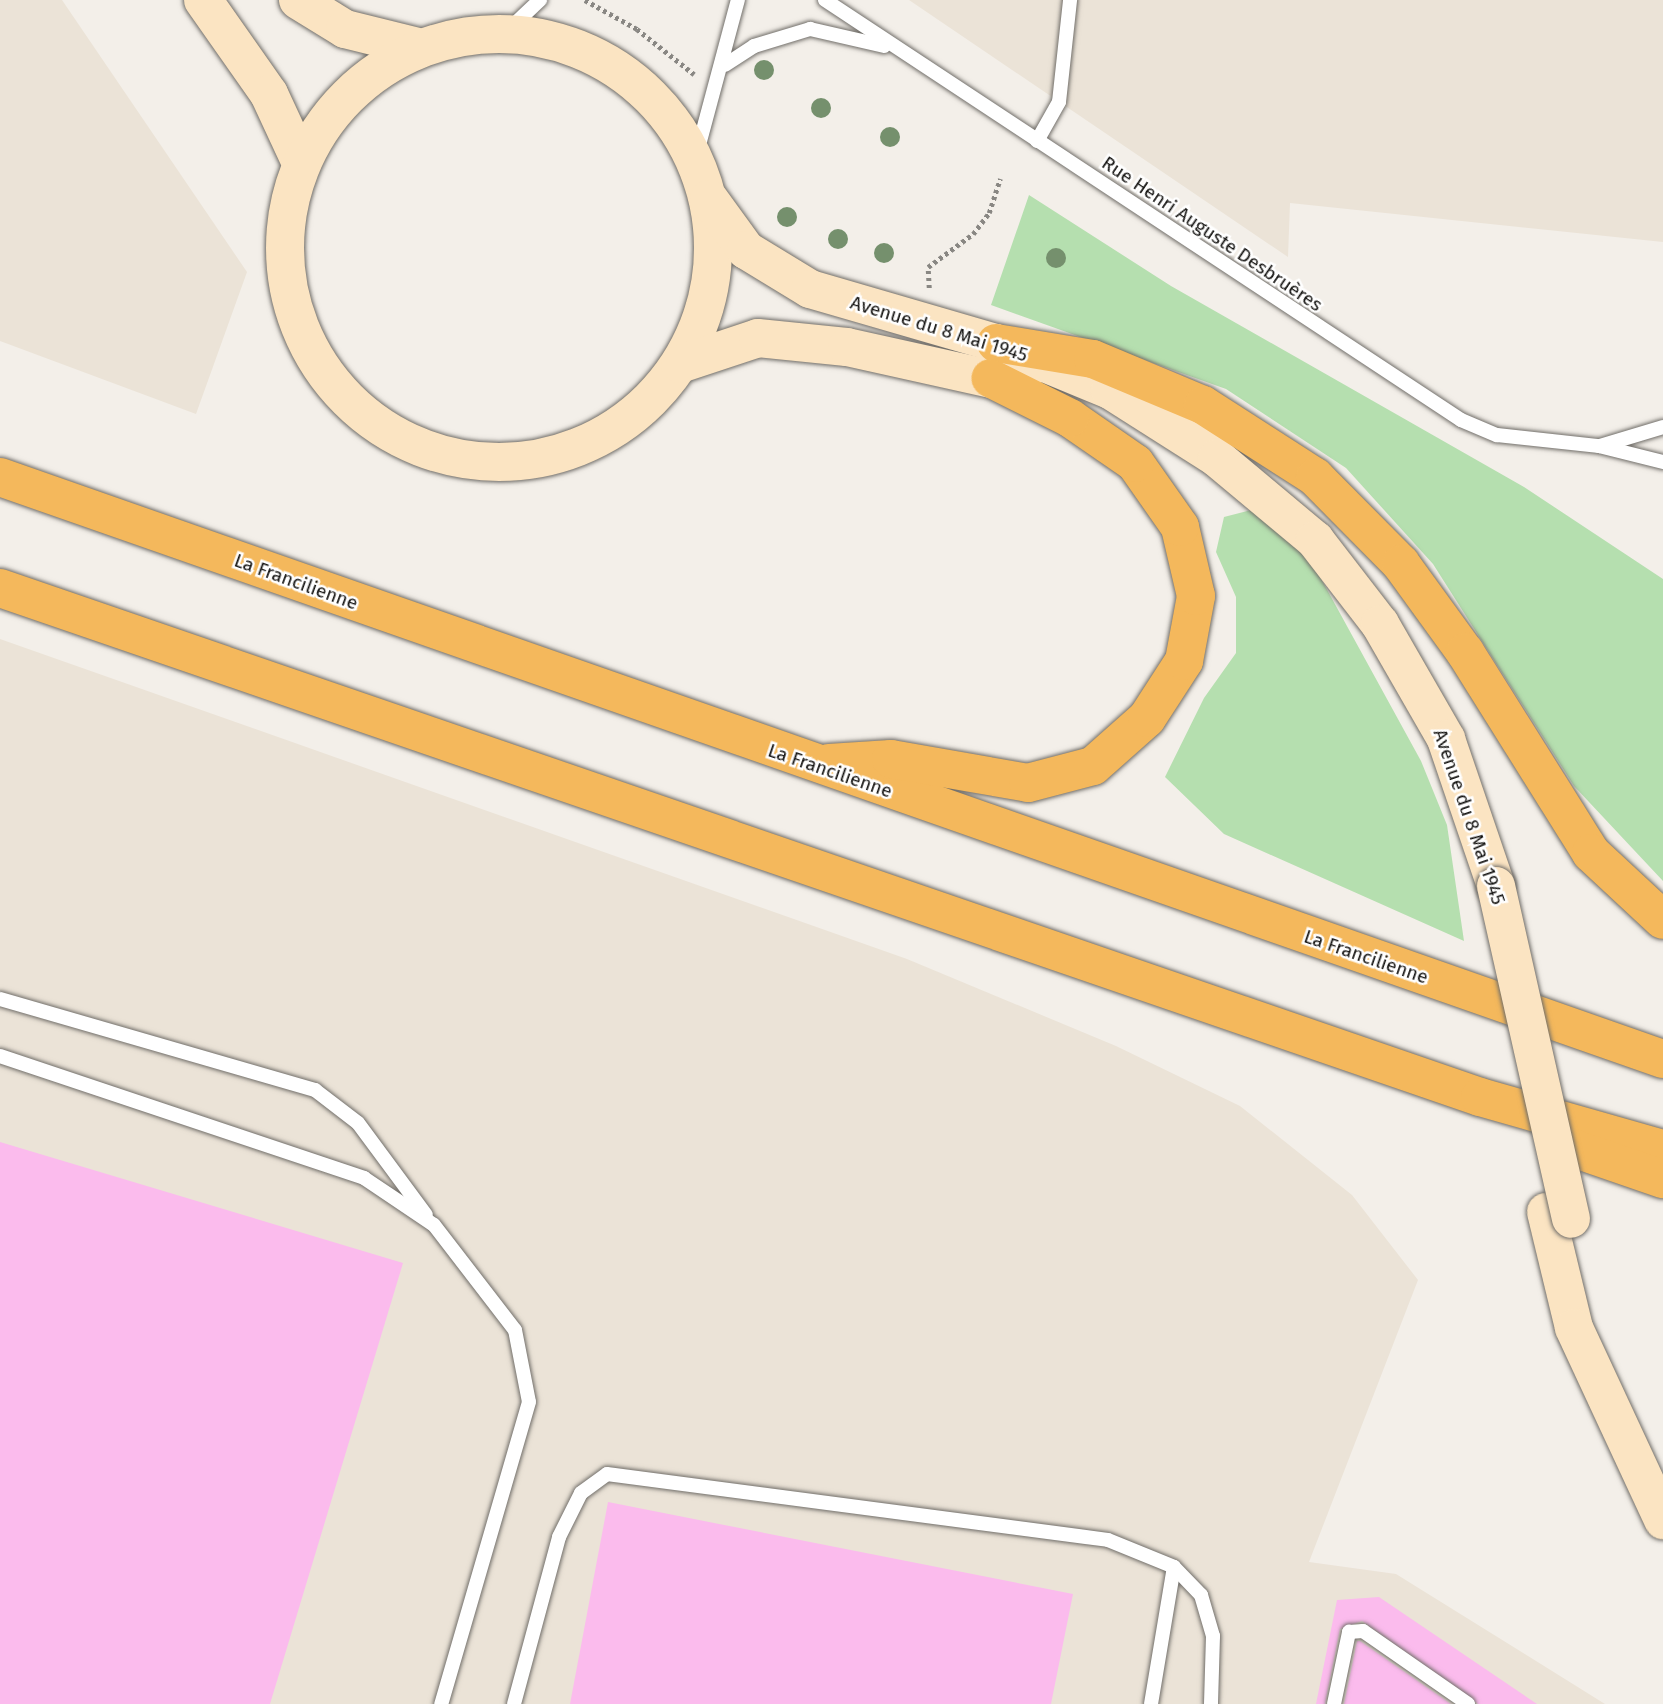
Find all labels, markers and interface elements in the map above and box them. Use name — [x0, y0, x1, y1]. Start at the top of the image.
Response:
street label: Rue Henri Auguste Desbruères — [1097, 152, 1327, 316]
street label: Avenue du 8 Mai 1945 — [848, 291, 1030, 367]
street label: La Francilienne — [231, 549, 361, 615]
street label: Avenue du 8 Mai 1945 — [1428, 726, 1510, 908]
street label: La Francilienne — [765, 739, 895, 803]
street label: La Francilienne — [1301, 925, 1431, 989]

